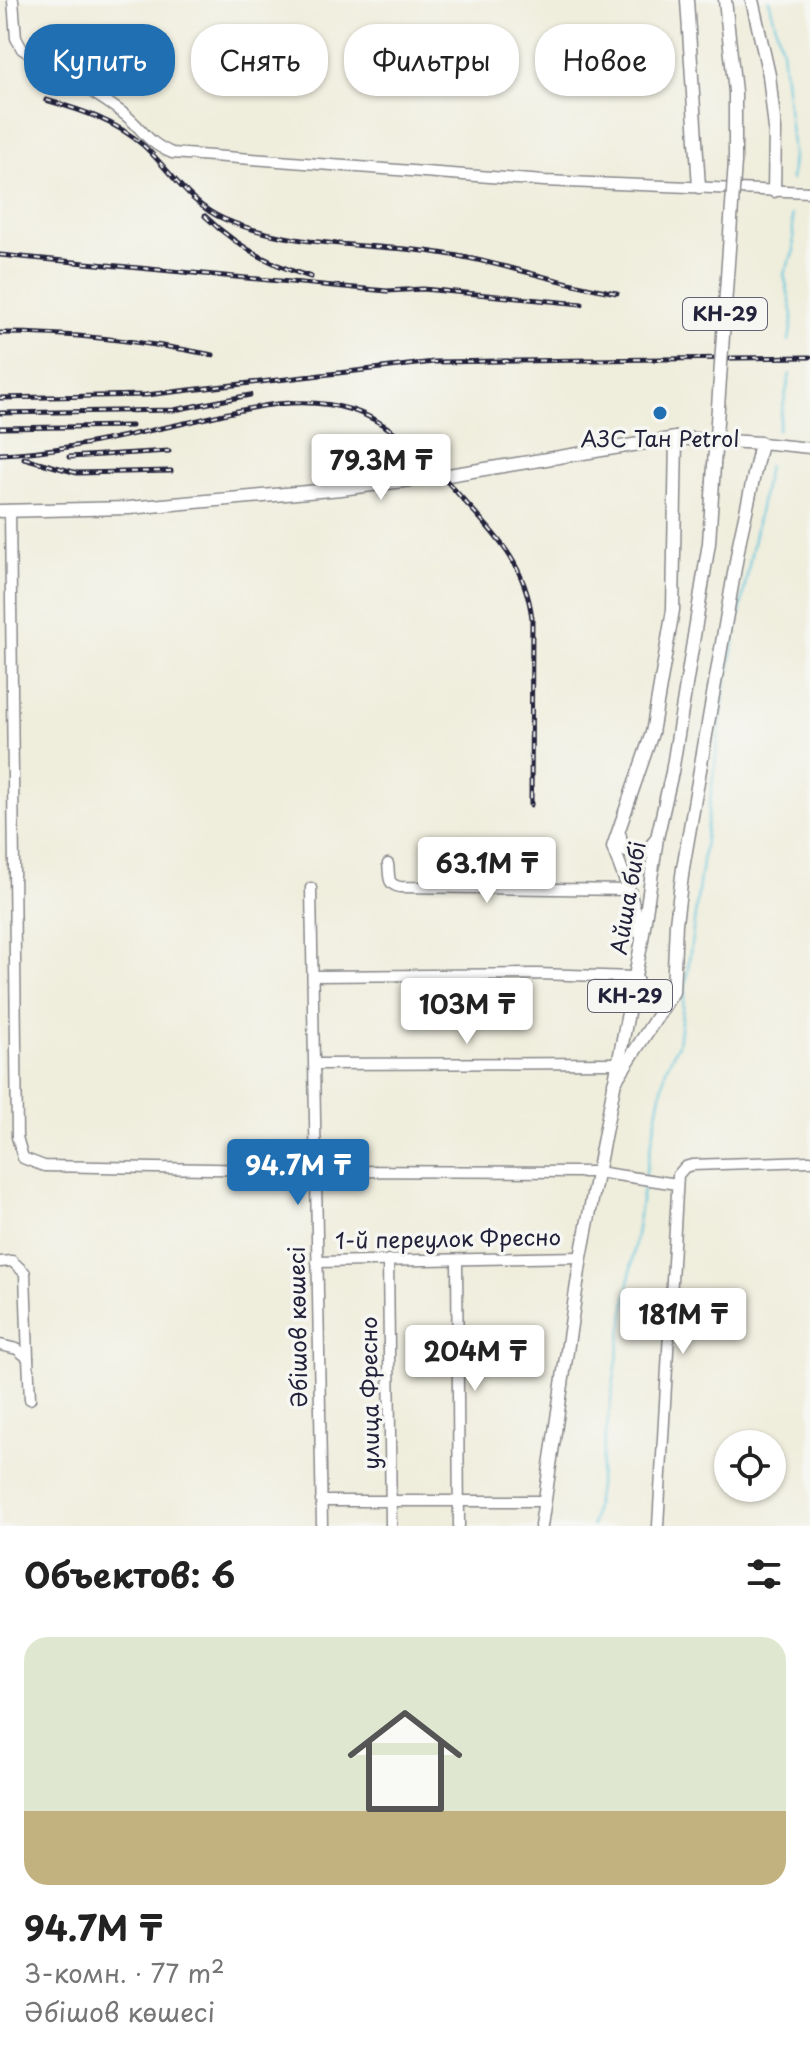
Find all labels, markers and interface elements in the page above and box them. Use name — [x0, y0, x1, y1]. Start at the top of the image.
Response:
chip: Купить — [24, 24, 175, 96]
chip: Снять — [191, 24, 328, 96]
chip: Фильтры — [344, 24, 519, 96]
chip: Новое — [535, 24, 675, 96]
road number: КН-29 — [683, 298, 767, 330]
marker: АЗС Тан Petrol — [651, 404, 669, 422]
place label: АЗС Тан Petrol — [581, 421, 739, 454]
pin: 79.3M ₸ — [307, 434, 455, 502]
text: 79.3M ₸ — [330, 440, 432, 479]
pin: 63.1M ₸ — [413, 837, 561, 905]
street label: Айша бибі — [600, 838, 653, 957]
text: 63.1M ₸ — [436, 843, 538, 882]
pin: 103M ₸ — [402, 978, 532, 1046]
road number: КН-29 — [588, 980, 672, 1012]
text: 103M ₸ — [419, 984, 515, 1023]
pin: 94.7M ₸ — [224, 1139, 372, 1207]
text: 94.7M ₸ — [245, 1145, 351, 1184]
street label: 1-й переулок Фресно — [335, 1219, 561, 1256]
street label: Әбішов көшесі — [279, 1246, 314, 1408]
pin: 181M ₸ — [618, 1288, 748, 1356]
text: 181M ₸ — [638, 1294, 728, 1333]
street label: улица Фресно — [351, 1316, 386, 1470]
pin: 204M ₸ — [410, 1325, 540, 1393]
text: 204M ₸ — [423, 1331, 527, 1370]
map controls — [714, 1430, 786, 1502]
button: locate — [714, 1430, 786, 1502]
text: Объектов: 6 — [24, 1548, 235, 1600]
icon: filters — [742, 1552, 786, 1596]
icon: home — [333, 1689, 477, 1833]
text: 94.7M ₸ — [24, 1901, 162, 1953]
text: 3-комн. · 77 m² — [24, 1953, 225, 1992]
text: Әбішов көшесі — [24, 1992, 215, 2031]

